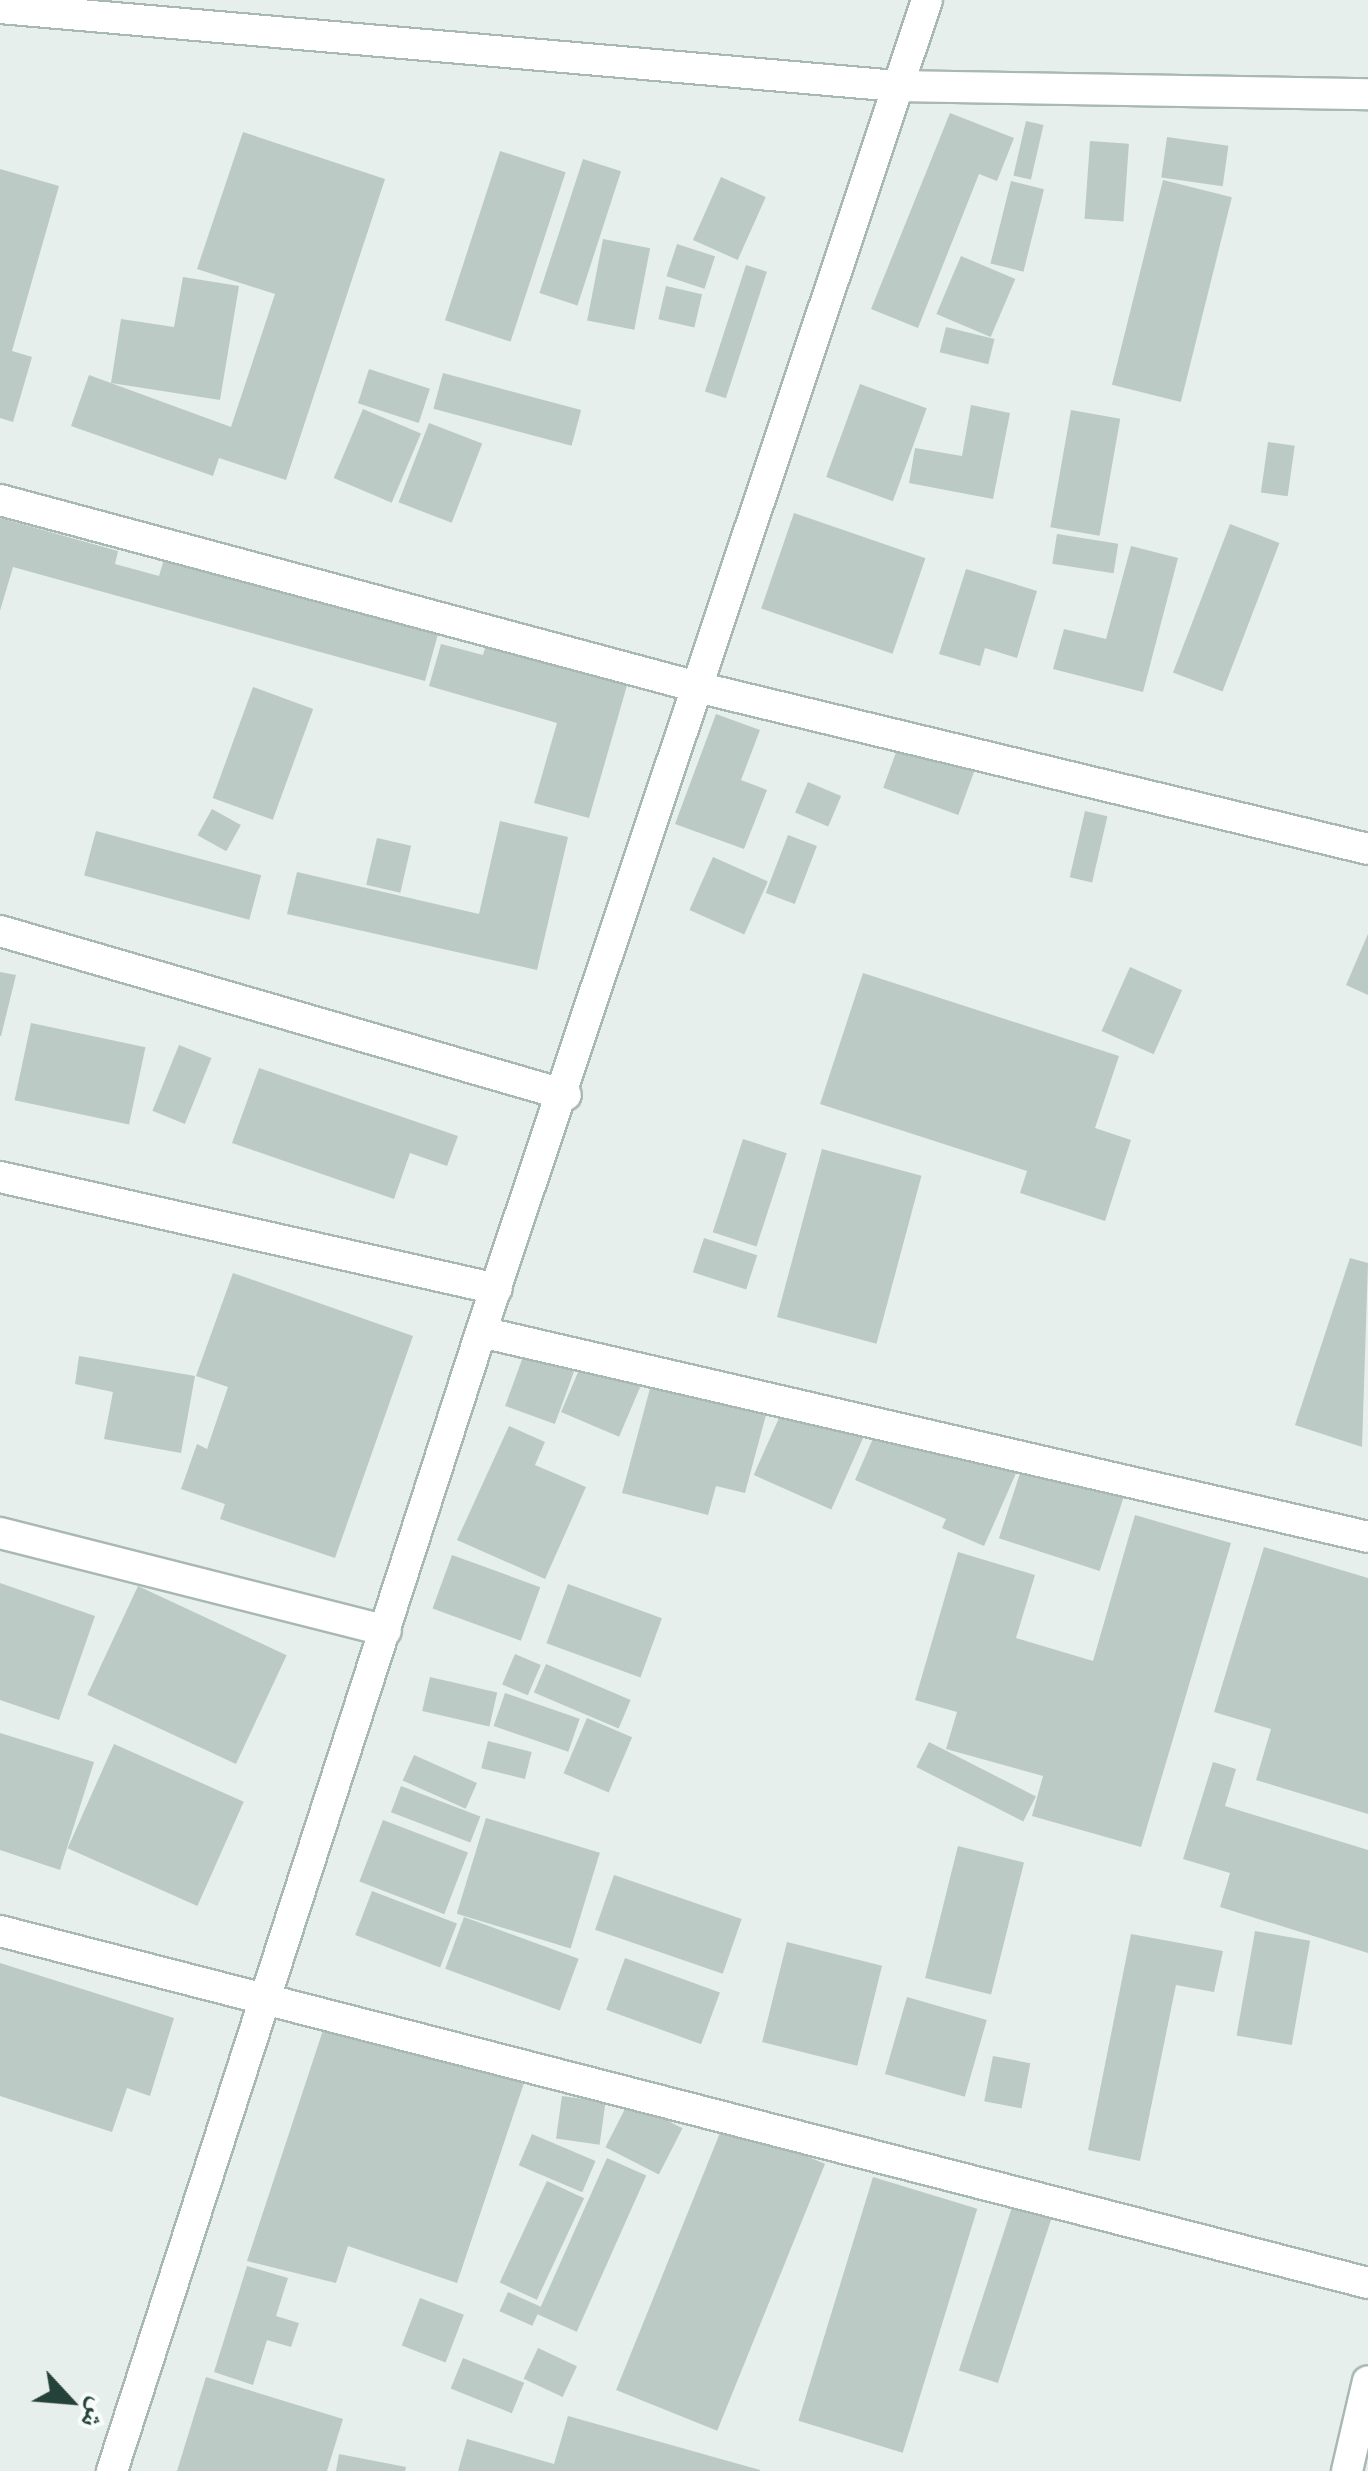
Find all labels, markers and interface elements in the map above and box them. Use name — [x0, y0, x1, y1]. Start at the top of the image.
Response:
north arrow — [20, 2351, 120, 2451]
text: ش — [73, 2392, 121, 2436]

